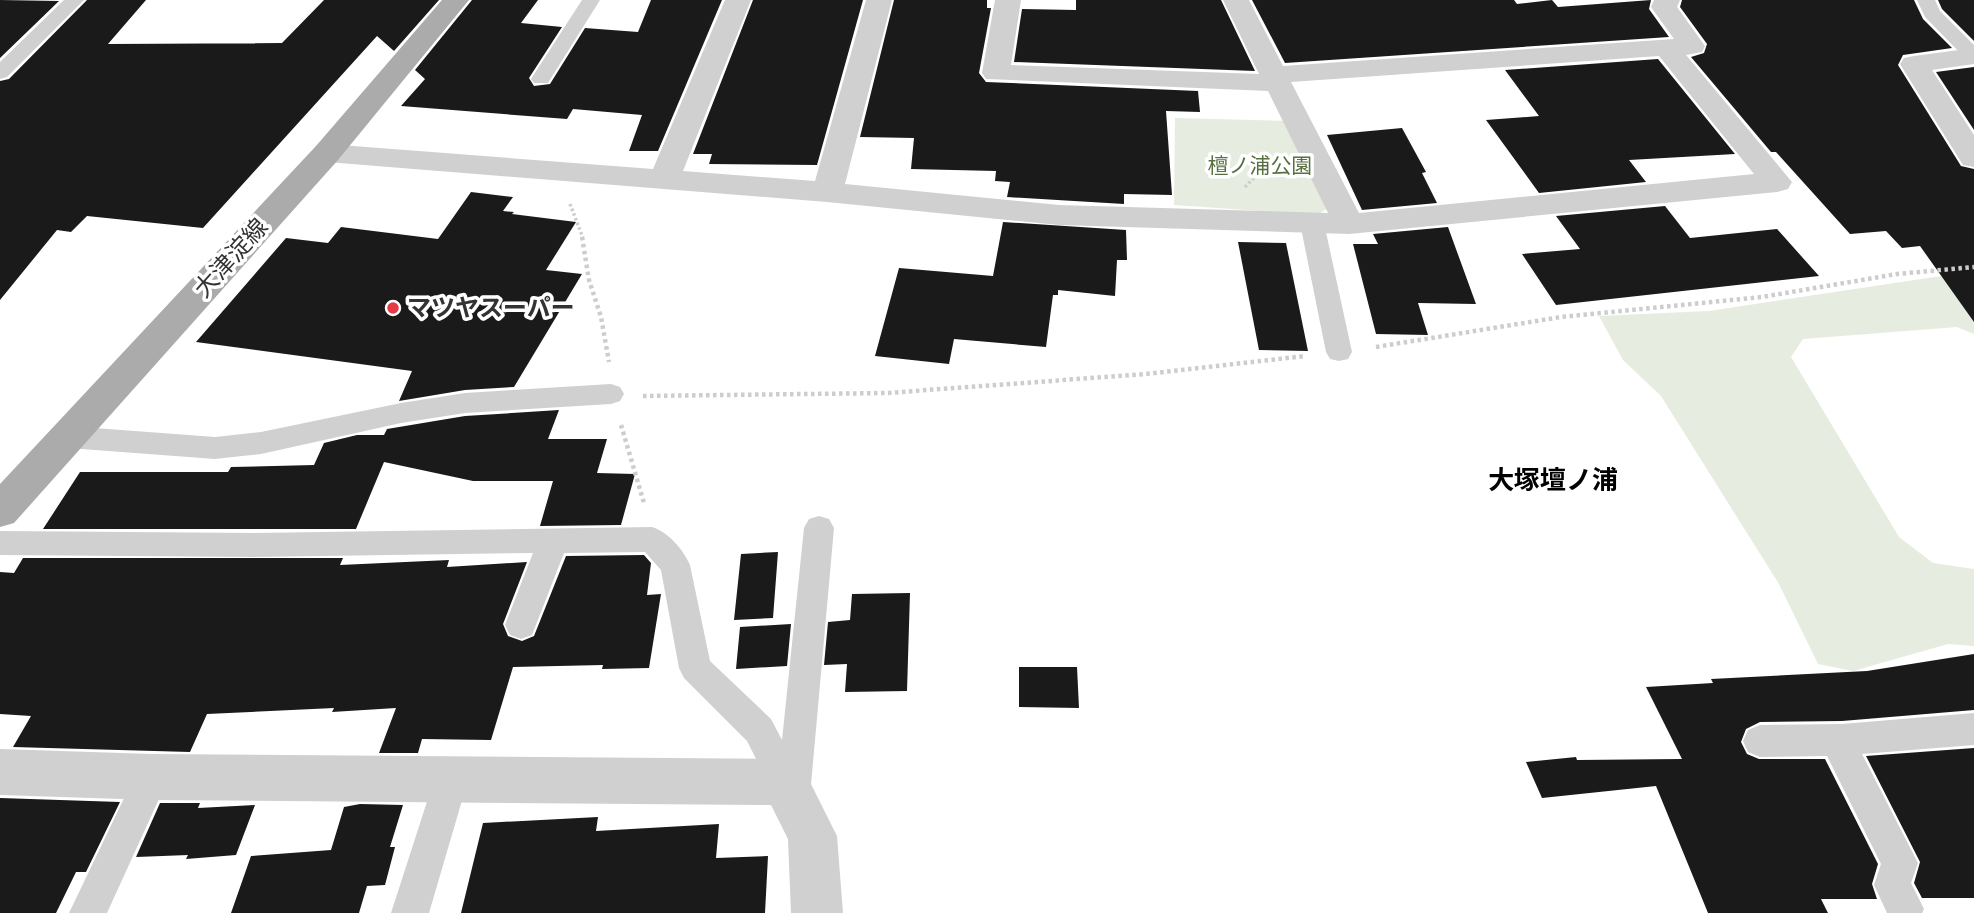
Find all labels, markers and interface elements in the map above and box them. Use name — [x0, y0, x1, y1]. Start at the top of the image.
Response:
park label: 檀ノ浦公園 — [1208, 152, 1313, 180]
street label: 大津淀線 — [187, 212, 274, 304]
place label: マツヤスーパー — [407, 292, 575, 323]
marker: マツヤスーパー — [385, 300, 401, 316]
district label: 大塚壇ノ浦 — [1488, 463, 1618, 497]

